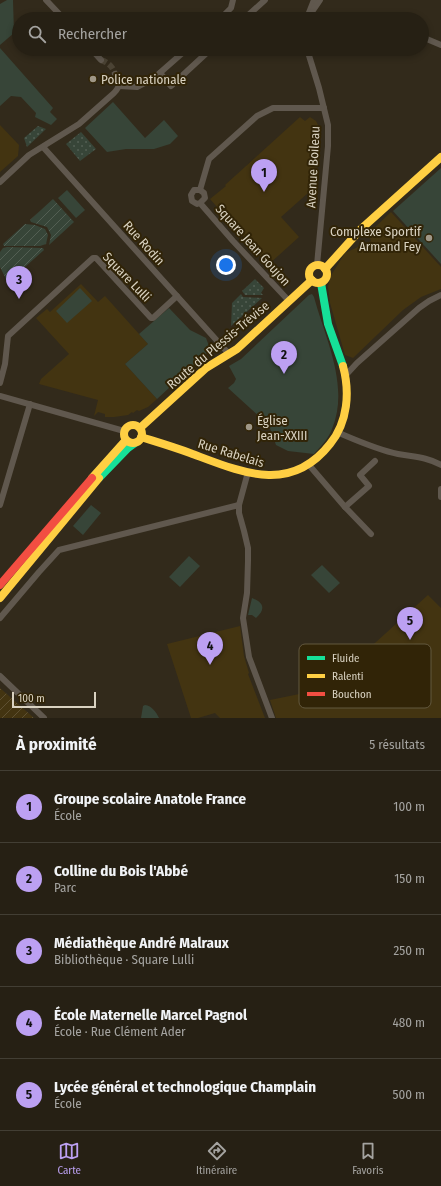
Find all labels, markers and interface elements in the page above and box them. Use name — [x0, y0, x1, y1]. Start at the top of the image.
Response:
search box — [12, 12, 429, 56]
icon: search — [26, 23, 48, 45]
text: Rechercher — [58, 25, 127, 43]
place label: Police nationale — [101, 72, 186, 87]
marker: Police nationale — [88, 74, 98, 84]
street label: Avenue Boileau — [303, 126, 323, 208]
pin: 1 — [251, 159, 277, 192]
street label: Square Jean Goujon — [212, 201, 294, 289]
street label: Rue Rodin — [120, 218, 168, 268]
place label: Complexe Sportif Armand Fey — [330, 224, 422, 254]
marker: Complexe Sportif Armand Fey — [424, 233, 434, 243]
street label: Square Lulli — [100, 249, 154, 305]
your location — [216, 255, 236, 275]
pin: 3 — [6, 266, 32, 299]
street label: Route du Plessis-Trévise — [164, 298, 272, 392]
pin: 2 — [271, 341, 297, 374]
place label: Église Jean-XXIII — [257, 413, 307, 443]
marker: Église Jean-XXIII — [244, 422, 254, 432]
street label: Rue Rabelais — [196, 436, 266, 470]
pin: 5 — [397, 607, 423, 640]
pin: 4 — [197, 632, 223, 665]
legend — [299, 644, 431, 708]
text: Fluide — [332, 652, 359, 665]
text: Ralenti — [332, 670, 364, 683]
text: Bouchon — [332, 688, 372, 701]
scale bar — [12, 690, 96, 709]
text: 100 m — [18, 692, 45, 705]
text: À proximité — [16, 734, 97, 755]
text: 5 résultats — [369, 737, 425, 752]
text: Groupe scolaire Anatole France — [54, 790, 246, 808]
text: 1 — [26, 799, 32, 814]
text: 100 m — [393, 799, 425, 814]
text: École — [54, 808, 82, 823]
text: Colline du Bois l'Abbé — [54, 862, 188, 880]
text: 2 — [26, 871, 32, 886]
text: 150 m — [394, 871, 425, 886]
text: Parc — [54, 880, 76, 895]
text: Médiathèque André Malraux — [54, 934, 229, 952]
text: 3 — [26, 943, 32, 958]
text: 250 m — [393, 943, 425, 958]
text: Bibliothèque · Square Lulli — [54, 952, 194, 967]
text: École Maternelle Marcel Pagnol — [54, 1006, 247, 1024]
text: 4 — [26, 1015, 32, 1030]
text: 480 m — [392, 1015, 425, 1030]
text: École · Rue Clément Ader — [54, 1024, 186, 1039]
text: Lycée général et technologique Champlain — [54, 1078, 316, 1096]
text: 5 — [26, 1087, 32, 1102]
text: 500 m — [392, 1087, 425, 1102]
text: École — [54, 1096, 82, 1111]
tab: Carte — [57, 1140, 81, 1177]
tab: Itinéraire — [196, 1140, 237, 1177]
tab: Favoris — [352, 1140, 383, 1177]

